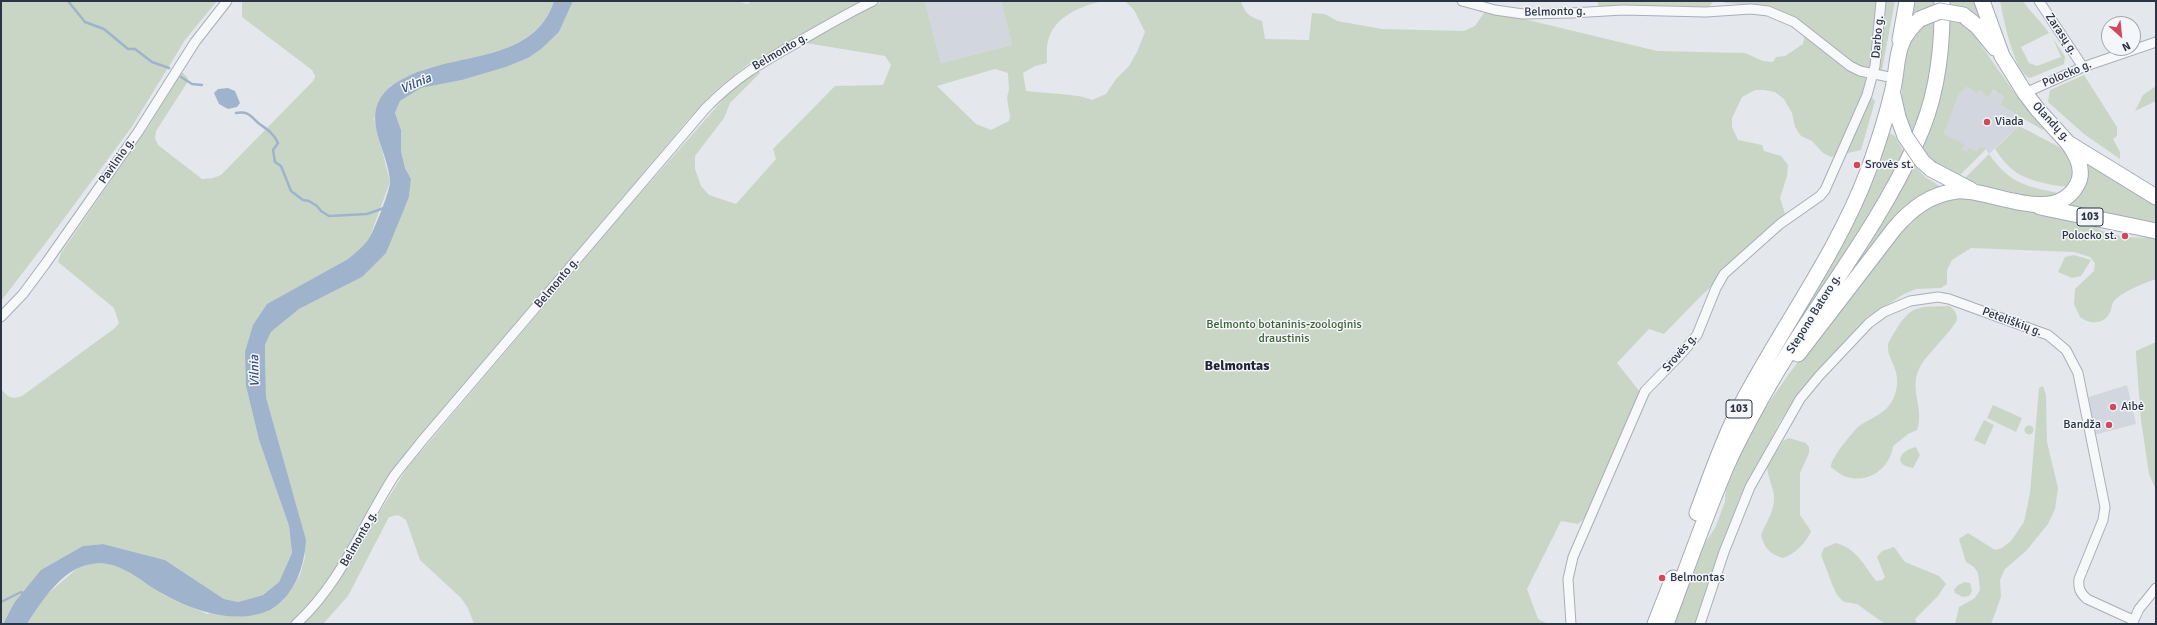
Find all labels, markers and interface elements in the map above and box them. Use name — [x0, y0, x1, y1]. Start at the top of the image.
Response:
street label: Belmonto g. — [1524, 4, 1586, 20]
street label: Zarasų g. — [2042, 10, 2080, 58]
street label: Darbo g. — [1869, 15, 1887, 59]
north arrow — [2101, 16, 2141, 56]
street label: Belmonto g. — [750, 30, 810, 74]
text: N — [2120, 39, 2133, 54]
street label: Polocko g. — [2040, 57, 2094, 91]
water label: Vilnia — [398, 71, 434, 97]
street label: Olandų g. — [2029, 99, 2073, 145]
place label: Viada — [1995, 115, 2024, 129]
marker: Viada — [1982, 117, 1992, 127]
street label: Pavilnio g. — [96, 135, 138, 187]
place label: Srovės st. — [1865, 158, 1914, 172]
marker: Srovės st. — [1852, 160, 1862, 170]
road number: 103 — [2077, 208, 2103, 226]
place label: Polocko st. — [2062, 229, 2117, 243]
marker: Polocko st. — [2120, 231, 2130, 241]
street label: Belmonto g. — [532, 255, 582, 311]
street label: Stepono Batoro g. — [1784, 272, 1844, 356]
street label: Peteliškių g. — [1980, 305, 2044, 339]
park label: Belmonto botaninis-zoologinis draustinis — [1206, 318, 1362, 346]
street label: Srovės g. — [1660, 331, 1700, 375]
water label: Vilnia — [247, 355, 263, 387]
district label: Belmontas — [1205, 358, 1269, 374]
road number: 103 — [1726, 400, 1752, 418]
place label: Aibė — [2121, 400, 2144, 414]
marker: Aibė — [2108, 402, 2118, 412]
place label: Bandža — [2063, 418, 2101, 432]
marker: Bandža — [2104, 420, 2114, 430]
street label: Belmonto g. — [337, 509, 381, 569]
place label: Belmontas — [1670, 571, 1725, 585]
marker: Belmontas — [1657, 573, 1667, 583]

